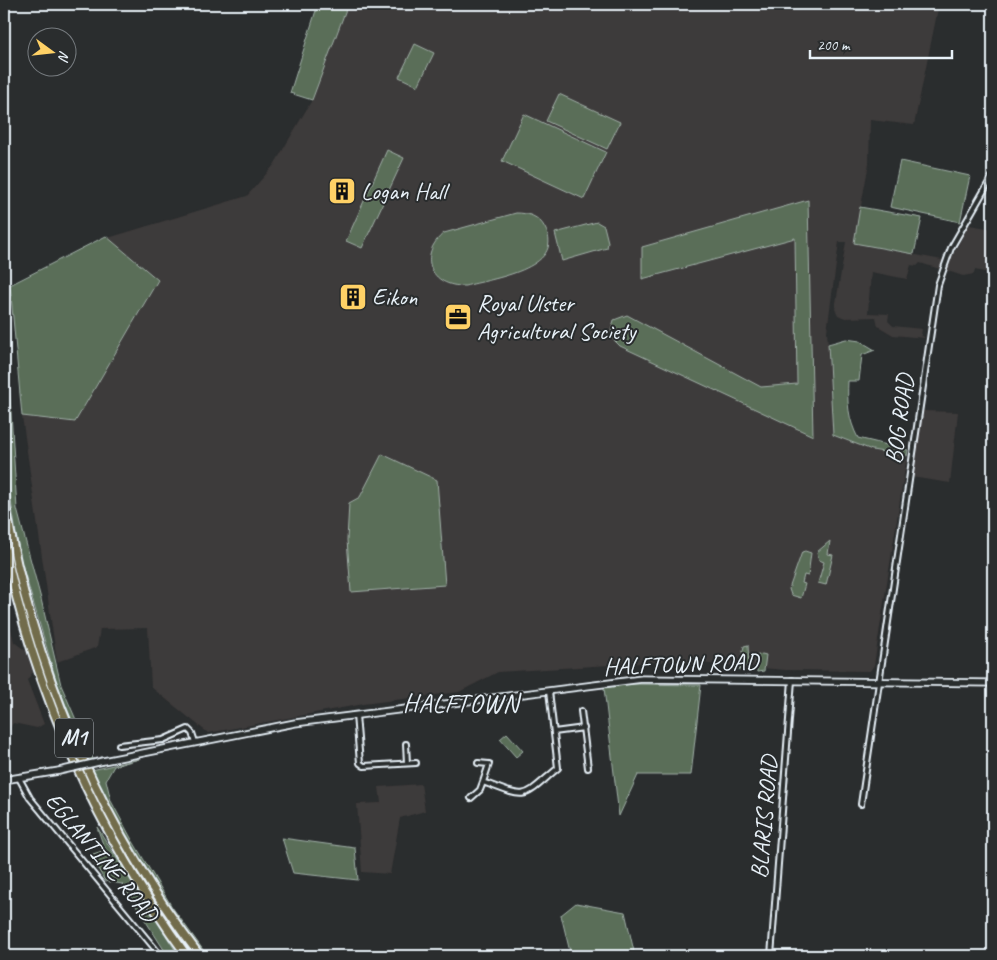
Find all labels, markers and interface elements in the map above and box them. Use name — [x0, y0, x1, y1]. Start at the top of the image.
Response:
north arrow — [28, 28, 78, 78]
scale bar — [810, 28, 952, 60]
text: 200 m — [817, 36, 851, 55]
text: N — [54, 49, 73, 64]
building icon: Logan Hall — [327, 176, 357, 206]
place label: Logan Hall — [361, 176, 450, 206]
building icon: Eikon — [338, 282, 368, 312]
place label: Eikon — [372, 282, 417, 312]
place label: Royal Ulster Agricultural Society — [477, 288, 637, 346]
office icon: Royal Ulster Agricultural Society — [443, 302, 473, 332]
street label: BOG ROAD — [878, 370, 920, 466]
street label: HALFTOWN ROAD — [603, 646, 761, 682]
district label: HALFTOWN — [403, 687, 523, 720]
road number: M1 — [55, 718, 93, 758]
street label: BLARIS ROAD — [744, 752, 784, 879]
street label: EGLANTINE ROAD — [39, 786, 166, 930]

